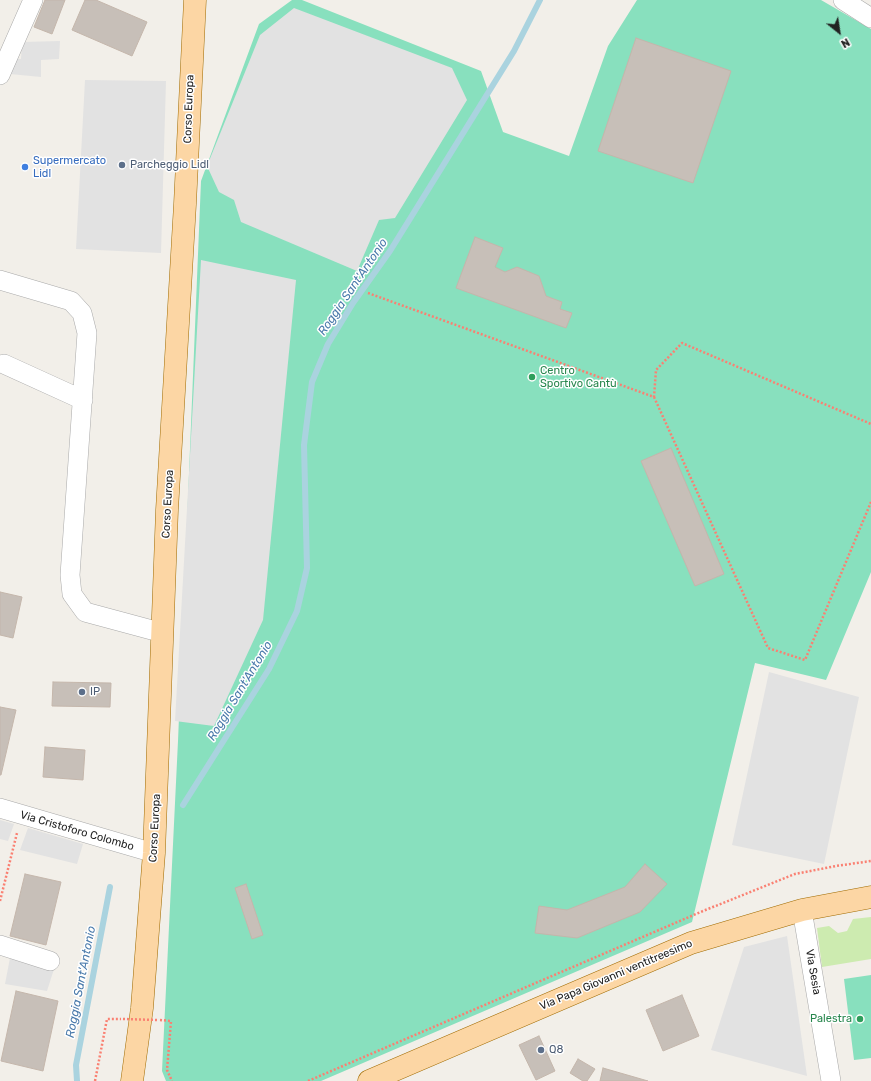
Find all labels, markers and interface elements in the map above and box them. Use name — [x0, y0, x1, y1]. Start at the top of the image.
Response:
north arrow — [819, 12, 859, 52]
text: N — [839, 35, 852, 50]
street label: Corso Europa — [181, 74, 197, 144]
place label: Supermercato Lidl — [33, 154, 106, 180]
place label: Parcheggio Lidl — [130, 158, 209, 172]
marker: Parcheggio Lidl — [117, 160, 127, 170]
marker: Supermercato Lidl — [20, 162, 30, 172]
water label: Roggia Sant'Antonio — [315, 236, 391, 338]
place label: Centro Sportivo Cantù — [540, 364, 617, 390]
marker: Centro Sportivo Cantù — [527, 372, 537, 382]
street label: Corso Europa — [160, 469, 176, 539]
water label: Roggia Sant'Antonio — [205, 639, 275, 743]
place label: IP — [90, 685, 100, 699]
marker: IP — [77, 687, 87, 697]
street label: Corso Europa — [147, 793, 163, 863]
street label: Via Cristoforo Colombo — [19, 808, 135, 854]
water label: Roggia Sant'Antonio — [63, 925, 99, 1039]
street label: Via Papa Giovanni ventitreesimo — [538, 937, 694, 1013]
street label: Via Sesia — [803, 948, 823, 996]
place label: Palestra — [810, 1012, 852, 1026]
marker: Palestra — [855, 1014, 865, 1024]
place label: Q8 — [549, 1043, 563, 1057]
marker: Q8 — [536, 1045, 546, 1055]

